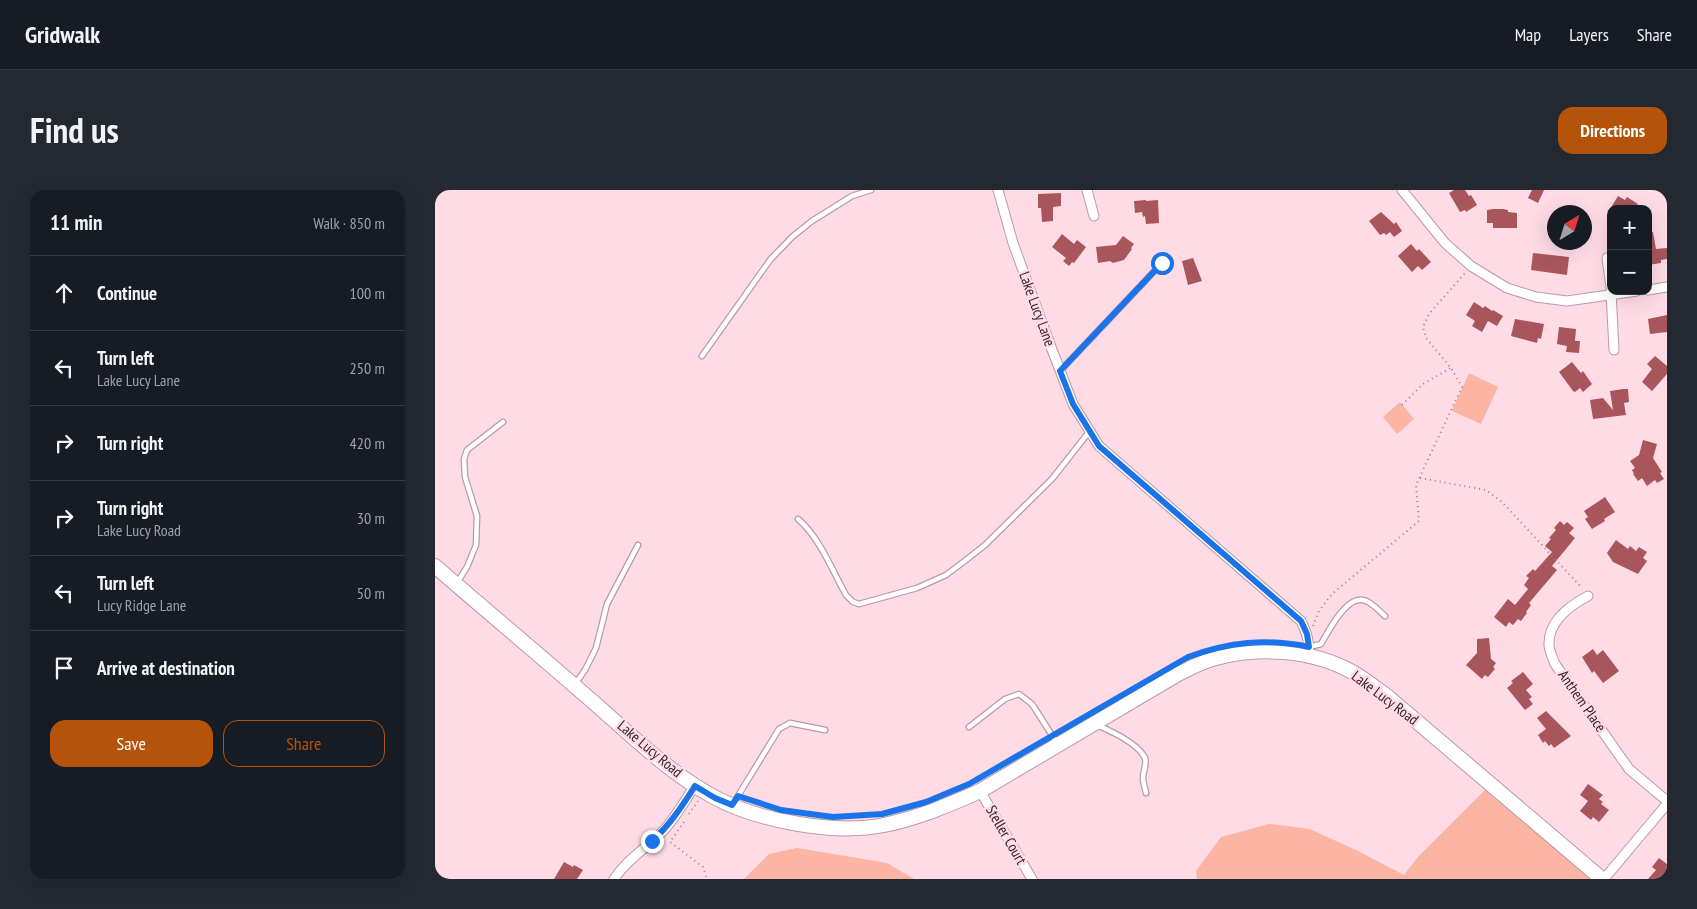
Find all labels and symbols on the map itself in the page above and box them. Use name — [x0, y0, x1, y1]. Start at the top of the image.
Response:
north arrow — [1547, 205, 1592, 250]
route start — [1151, 252, 1174, 275]
street label: Lake Lucy Lane — [1015, 269, 1060, 349]
street label: Lake Lucy Road — [1348, 666, 1422, 729]
street label: Anthem Place — [1554, 666, 1611, 735]
street label: Lake Lucy Road — [614, 716, 687, 781]
street label: Steller Court — [982, 802, 1031, 868]
route end — [641, 830, 664, 853]

